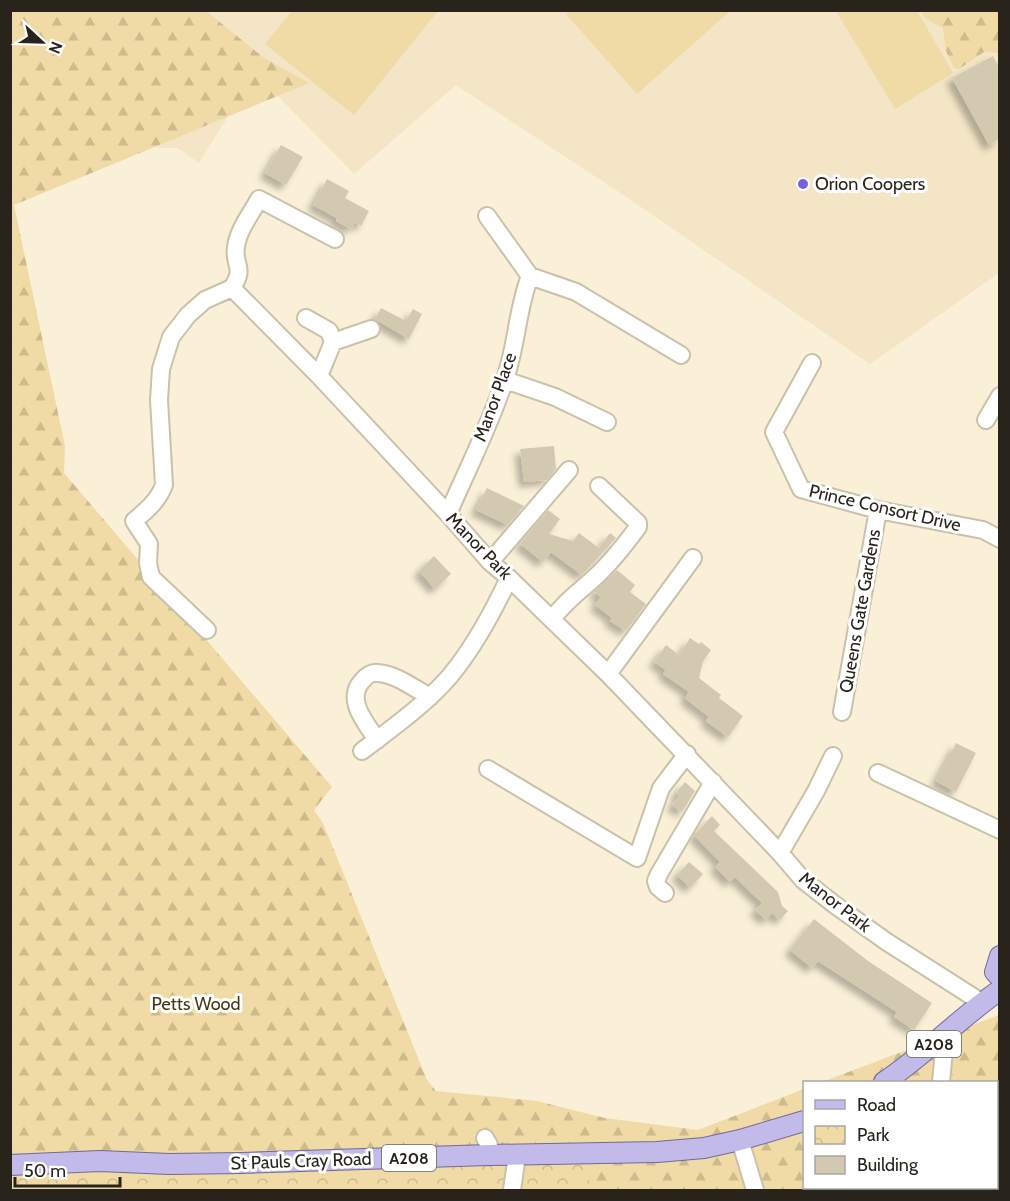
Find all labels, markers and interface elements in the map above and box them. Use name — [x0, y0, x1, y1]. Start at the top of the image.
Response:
north arrow — [12, 12, 72, 72]
text: N — [45, 39, 66, 56]
place label: Orion Coopers — [815, 173, 925, 195]
marker: Orion Coopers — [796, 177, 810, 191]
street label: Manor Place — [469, 349, 521, 445]
street label: Prince Consort Drive — [807, 480, 963, 536]
street label: Manor Park — [441, 508, 517, 585]
street label: Queens Gate Gardens — [835, 527, 885, 695]
street label: Manor Park — [795, 867, 876, 937]
park label: Petts Wood — [151, 993, 241, 1015]
road number: A208 — [907, 1031, 961, 1057]
legend — [803, 1081, 998, 1189]
text: Road — [857, 1094, 896, 1116]
text: Park — [857, 1124, 890, 1146]
road number: A208 — [382, 1145, 436, 1171]
street label: St Pauls Cray Road — [230, 1148, 372, 1174]
scale bar — [15, 1150, 120, 1188]
text: Building — [857, 1154, 919, 1176]
text: 50 m — [24, 1160, 66, 1182]

